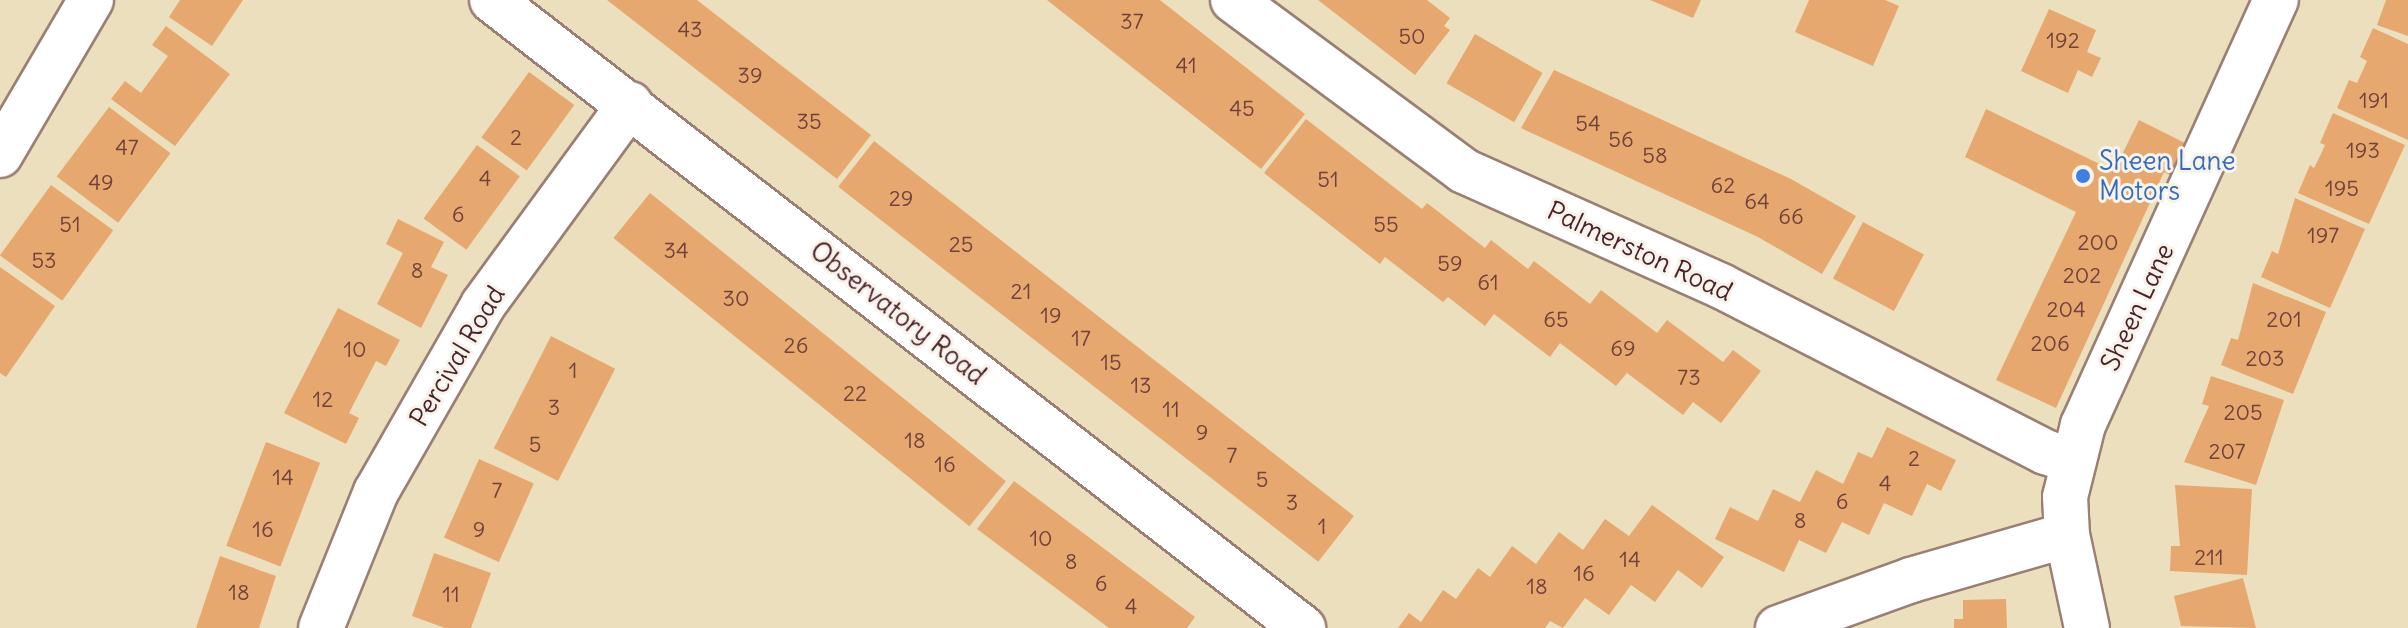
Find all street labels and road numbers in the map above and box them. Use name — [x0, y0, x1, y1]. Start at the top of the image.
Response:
street label: Palmerston Road — [1543, 194, 1737, 308]
street label: Observatory Road — [804, 235, 992, 391]
street label: Sheen Lane — [2094, 239, 2180, 375]
street label: Percival Road — [403, 280, 511, 432]

